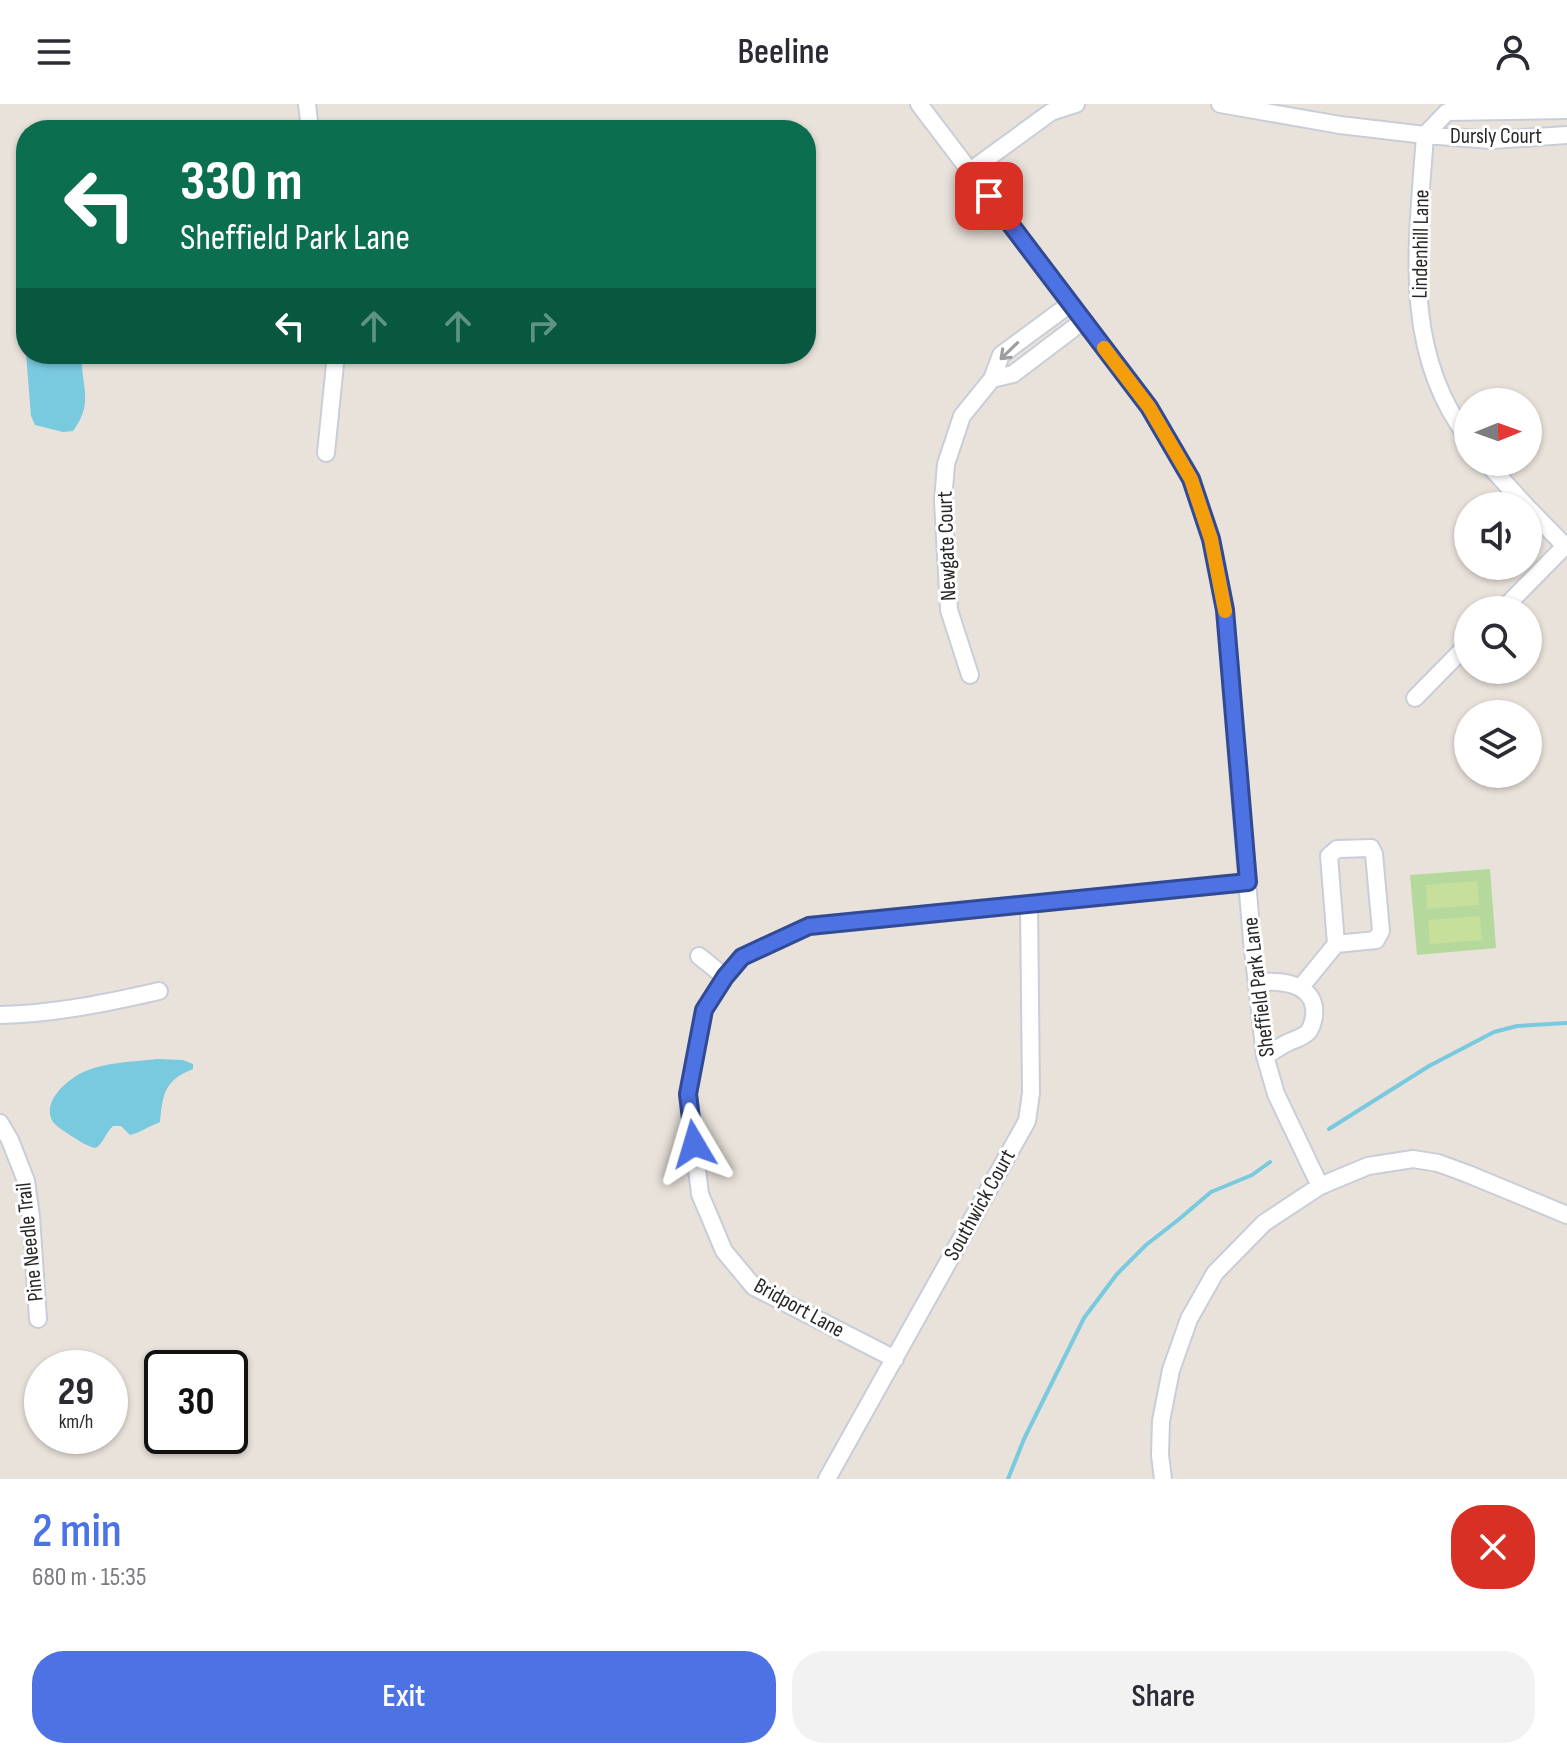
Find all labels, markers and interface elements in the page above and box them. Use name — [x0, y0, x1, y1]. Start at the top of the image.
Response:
icon: menu — [32, 30, 76, 74]
icon: person — [1491, 30, 1535, 74]
text: Beeline — [737, 31, 830, 74]
street label: Dursly Court — [1450, 123, 1542, 150]
text: 330 m — [180, 149, 303, 216]
icon: left — [48, 152, 152, 256]
pin — [955, 162, 1023, 230]
icon: arrive — [967, 174, 1011, 218]
street label: Lindenhill Lane — [1407, 189, 1435, 299]
text: Sheffield Park Lane — [180, 217, 410, 260]
icon: left — [268, 304, 312, 348]
icon: ahead — [352, 304, 396, 348]
icon: ahead — [436, 304, 480, 348]
icon: right — [520, 304, 564, 348]
one-way arrow — [999, 342, 1019, 361]
north arrow — [1454, 388, 1542, 476]
map controls — [1454, 388, 1542, 788]
street label: Newgate Court — [932, 490, 962, 601]
button: sound — [1454, 492, 1542, 580]
button: search — [1454, 596, 1542, 684]
button: layers — [1454, 700, 1542, 788]
street label: Sheffield Park Lane — [1237, 916, 1281, 1058]
position arrow — [652, 1102, 736, 1186]
street label: Southwick Court — [938, 1144, 1022, 1265]
street label: Pine Needle Trail — [10, 1181, 50, 1303]
street label: Bridport Lane — [749, 1272, 849, 1344]
speed limit sign: 30 — [144, 1350, 248, 1454]
text: 29 — [58, 1368, 94, 1416]
text: km/h — [59, 1410, 93, 1434]
text: 2 min — [32, 1503, 122, 1560]
button: close — [1451, 1505, 1535, 1589]
text: 680 m · 15:35 — [32, 1562, 146, 1593]
button: Exit — [32, 1651, 776, 1743]
button: Share — [792, 1651, 1535, 1743]

